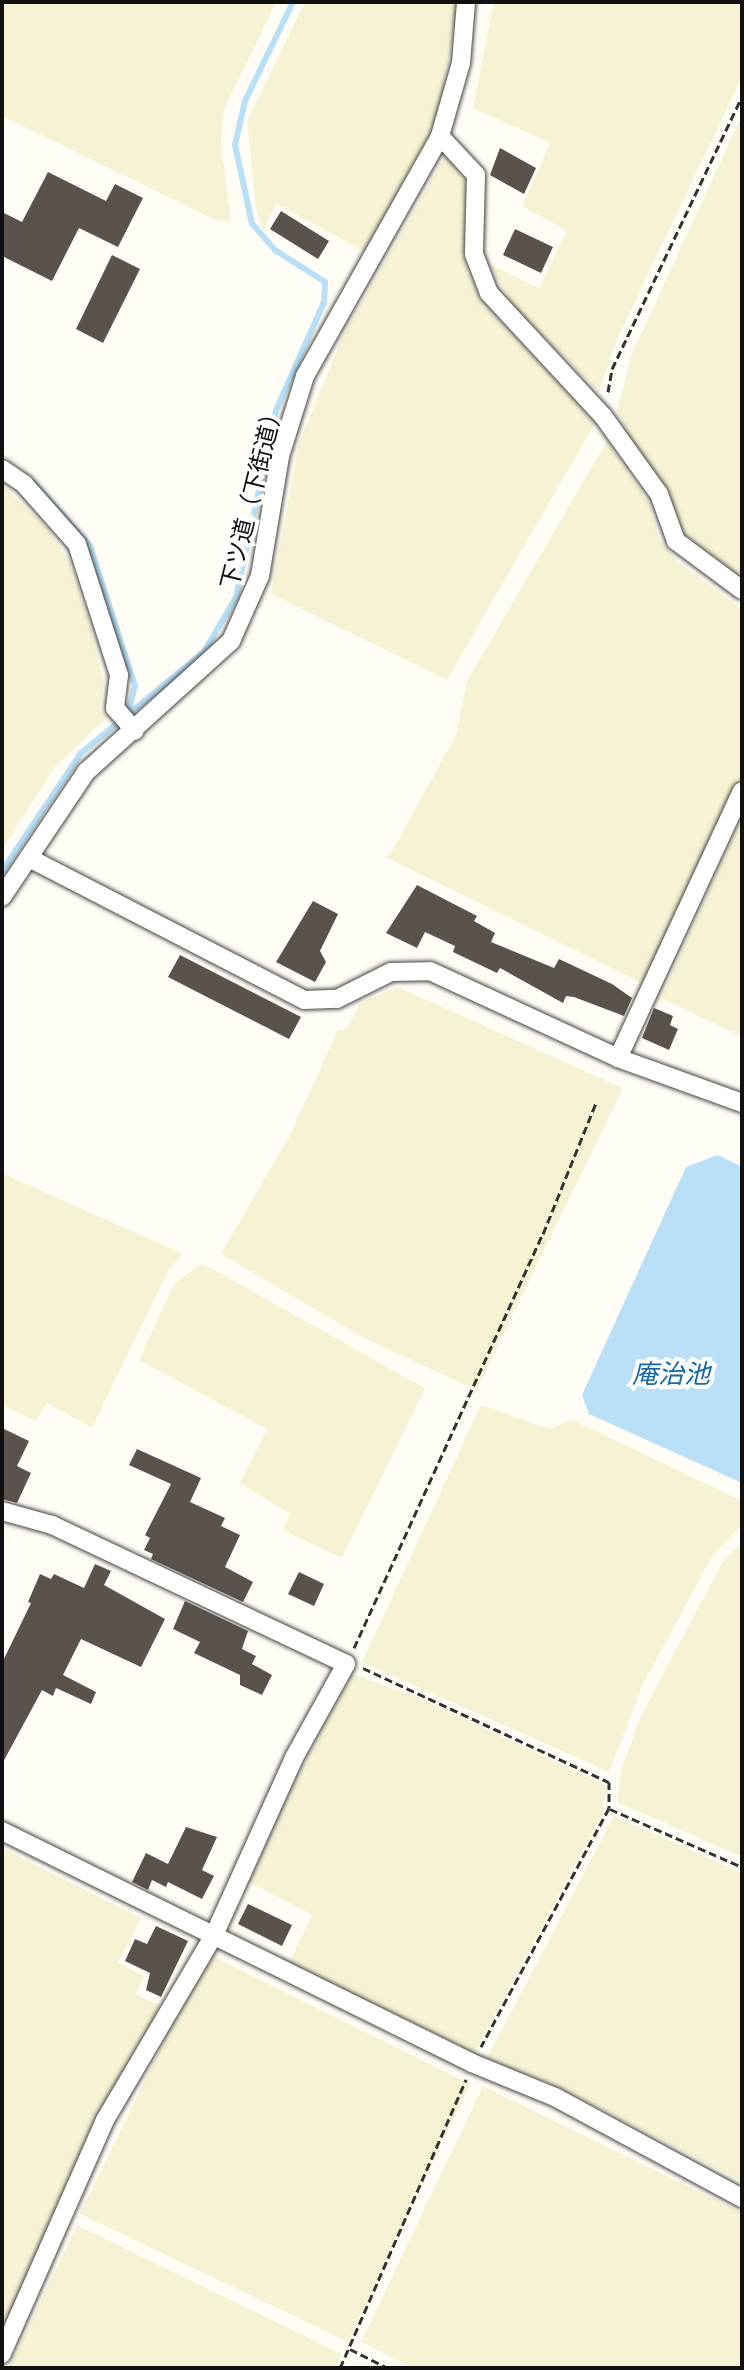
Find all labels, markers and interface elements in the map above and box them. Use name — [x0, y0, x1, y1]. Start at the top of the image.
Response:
street label: 下ツ道（下街道） — [213, 398, 287, 592]
water label: 庵治池 — [632, 1356, 710, 1388]

